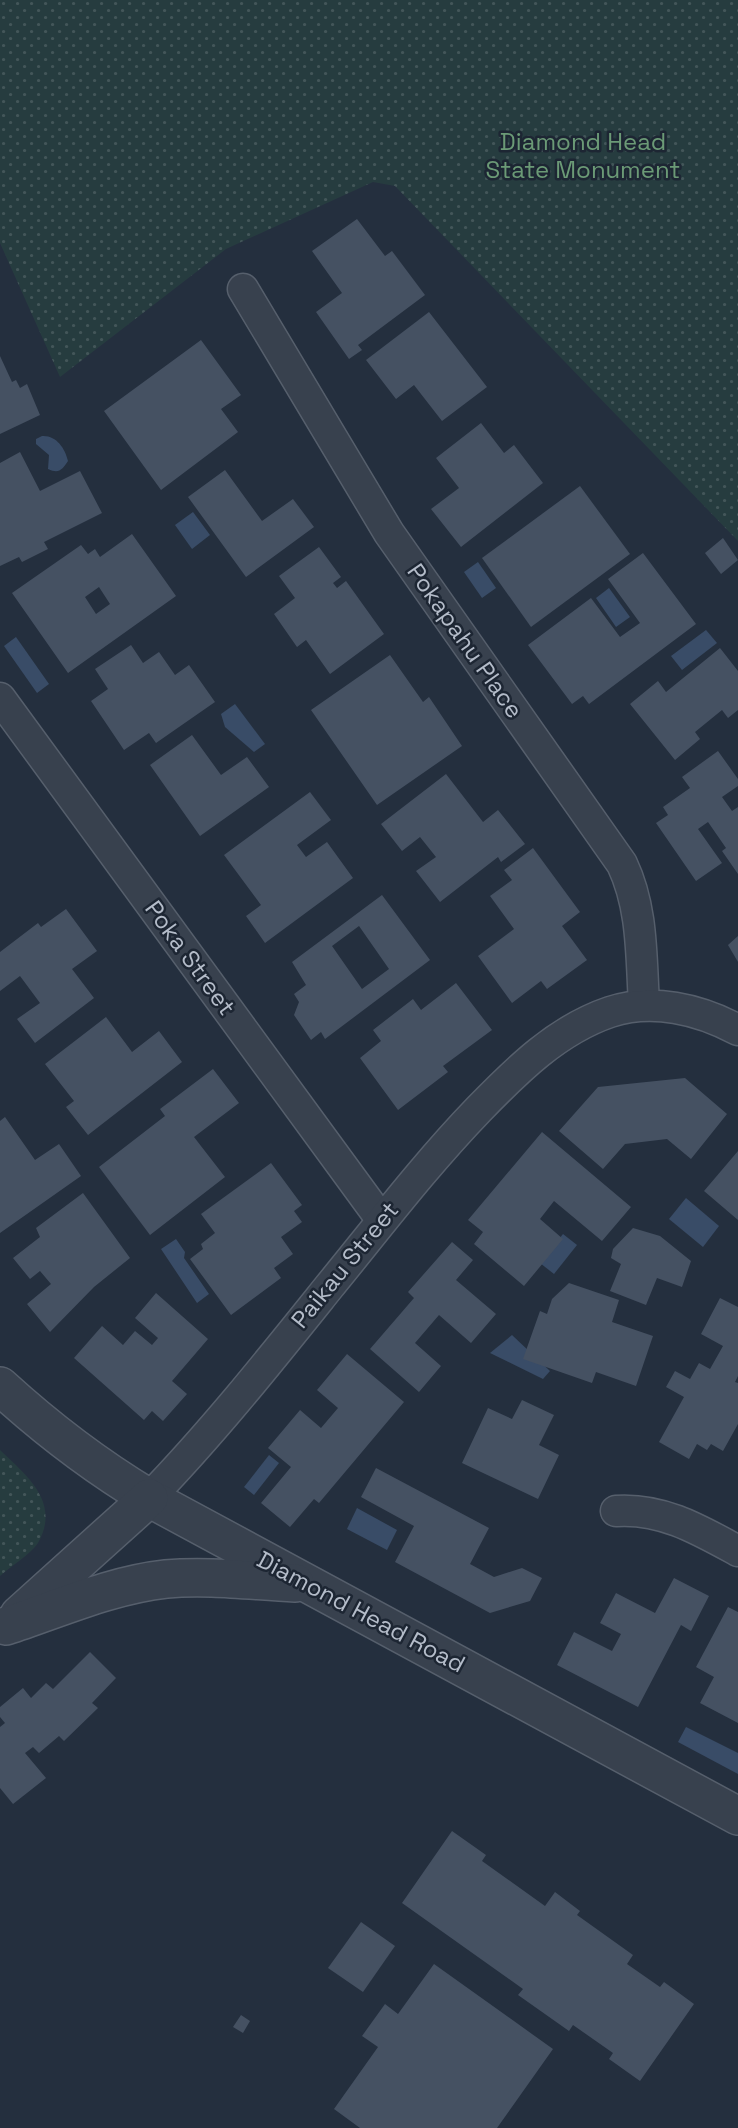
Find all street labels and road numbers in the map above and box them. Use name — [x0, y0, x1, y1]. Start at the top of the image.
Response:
street label: Pokapahu Place — [400, 557, 530, 724]
street label: Poka Street — [138, 894, 243, 1021]
street label: Paikau Street — [284, 1195, 405, 1334]
street label: Diamond Head Road — [252, 1544, 471, 1680]

